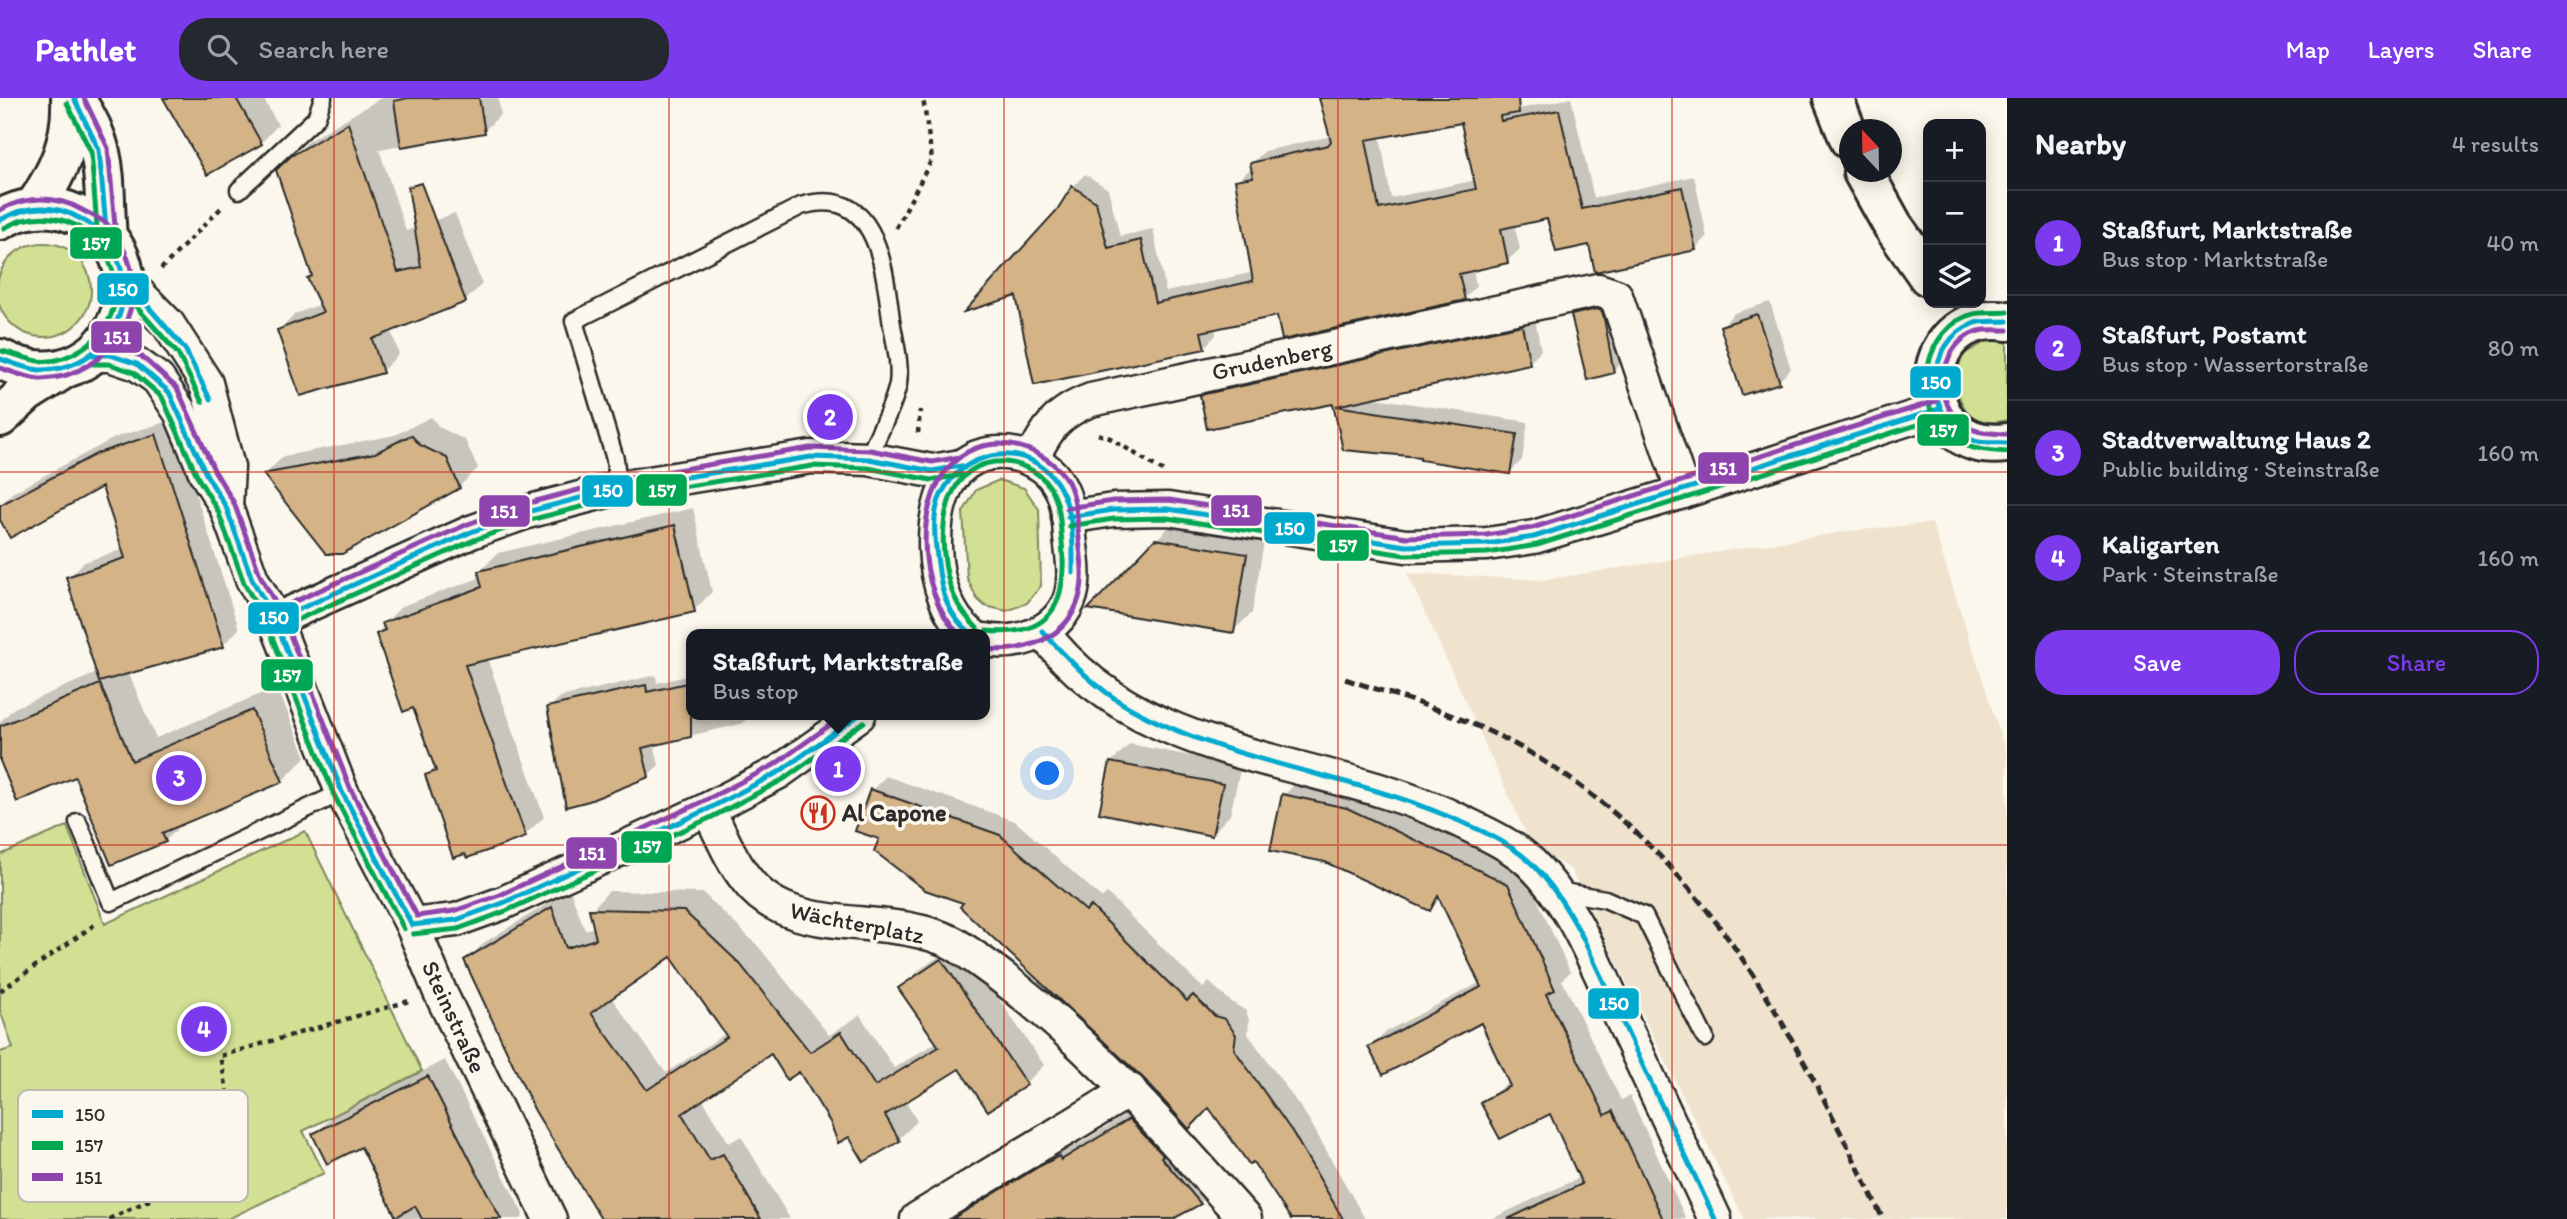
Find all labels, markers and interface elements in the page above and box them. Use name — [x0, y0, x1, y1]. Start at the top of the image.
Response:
search box — [179, 18, 669, 81]
text: Pathlet — [35, 30, 137, 69]
icon: search — [203, 30, 241, 68]
text: Search here — [259, 33, 389, 65]
text: Map — [2286, 35, 2330, 64]
text: Layers — [2368, 35, 2435, 64]
text: Share — [2473, 35, 2532, 64]
north arrow — [1839, 119, 1902, 182]
map controls — [1923, 119, 1986, 308]
button: + — [1923, 119, 1986, 182]
text: Nearby — [2035, 125, 2126, 162]
text: 4 results — [2452, 130, 2539, 158]
button: − — [1923, 182, 1986, 245]
text: Staßfurt, Marktstraße — [2102, 213, 2352, 245]
line badge: 157 — [69, 226, 123, 260]
text: 1 — [2053, 229, 2063, 257]
text: 40 m — [2486, 229, 2539, 257]
text: 157 — [82, 232, 111, 255]
button: layers — [1923, 245, 1986, 308]
text: Bus stop · Marktstraße — [2102, 245, 2328, 273]
line badge: 150 — [96, 272, 150, 306]
text: 150 — [108, 278, 139, 301]
text: Staßfurt, Postamt — [2102, 318, 2307, 350]
line badge: 151 — [90, 320, 143, 354]
text: 151 — [103, 326, 131, 349]
street label: Grudenberg — [1209, 332, 1336, 386]
text: 2 — [2052, 334, 2064, 362]
text: 80 m — [2488, 334, 2539, 362]
text: Bus stop · Wassertorstraße — [2102, 350, 2369, 378]
line badge: 150 — [1909, 365, 1962, 399]
text: 150 — [1921, 371, 1952, 394]
pin: 2 — [807, 391, 853, 443]
line badge: 157 — [1916, 413, 1970, 447]
text: 157 — [1929, 419, 1958, 442]
text: Stadtverwaltung Haus 2 — [2102, 423, 2371, 455]
text: 3 — [2052, 439, 2064, 467]
text: 160 m — [2477, 439, 2539, 467]
line badge: 151 — [1697, 451, 1750, 485]
text: Public building · Steinstraße — [2102, 455, 2380, 483]
text: 151 — [1709, 457, 1737, 480]
line badge: 157 — [635, 473, 688, 507]
line badge: 150 — [581, 474, 634, 508]
text: 150 — [593, 479, 624, 502]
text: 157 — [648, 479, 677, 502]
line badge: 151 — [478, 494, 531, 528]
line badge: 151 — [1210, 494, 1263, 527]
text: 151 — [1222, 499, 1250, 522]
text: 151 — [490, 500, 518, 523]
line badge: 150 — [1263, 511, 1316, 545]
text: 150 — [1275, 517, 1306, 540]
text: Kaligarten — [2102, 528, 2219, 560]
line badge: 157 — [1316, 529, 1370, 562]
text: 157 — [1329, 534, 1358, 557]
text: 4 — [2051, 544, 2065, 572]
text: 160 m — [2477, 544, 2539, 572]
text: Park · Steinstraße — [2102, 560, 2278, 588]
line badge: 150 — [247, 601, 300, 635]
text: 150 — [259, 606, 290, 629]
popup — [686, 629, 990, 720]
button: Save — [2035, 630, 2280, 695]
button: Share — [2294, 630, 2539, 695]
text: Staßfurt, Marktstraße — [713, 645, 963, 677]
line badge: 157 — [260, 658, 314, 692]
text: 157 — [273, 664, 302, 687]
text: Bus stop — [713, 677, 799, 705]
pin: 1 — [815, 743, 861, 795]
pin: 3 — [156, 752, 202, 804]
your location — [1030, 756, 1064, 790]
restaurant icon: Al Capone — [799, 794, 837, 832]
place label: Al Capone — [841, 798, 947, 828]
line badge: 157 — [620, 830, 673, 864]
text: 157 — [633, 835, 662, 858]
line badge: 151 — [565, 836, 618, 870]
text: 151 — [578, 842, 606, 865]
street label: Wächterplatz — [788, 895, 927, 950]
street label: Steinstraße — [416, 956, 493, 1077]
line badge: 150 — [1587, 987, 1640, 1020]
text: 150 — [1599, 992, 1630, 1015]
pin: 4 — [181, 1003, 227, 1055]
legend — [18, 1090, 248, 1202]
text: 150 — [75, 1103, 106, 1126]
text: 157 — [75, 1134, 103, 1157]
text: 151 — [75, 1166, 103, 1189]

